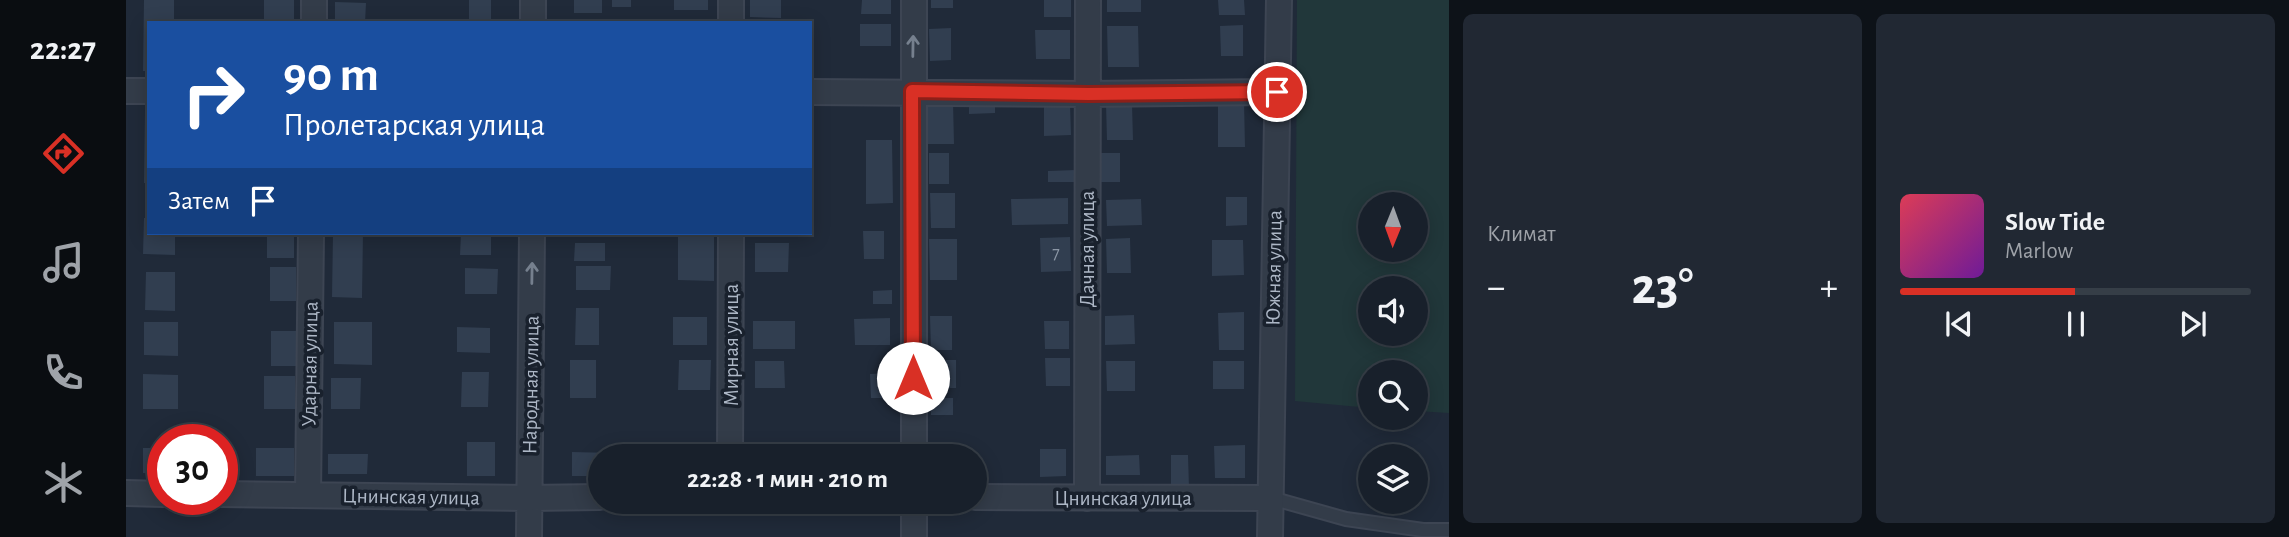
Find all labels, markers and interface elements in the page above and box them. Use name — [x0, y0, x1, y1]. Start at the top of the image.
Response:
text: 22:27 — [30, 33, 96, 65]
one-way arrow — [906, 34, 920, 57]
icon: right — [168, 49, 259, 140]
text: 90 m — [283, 51, 379, 100]
pin — [1247, 62, 1307, 122]
icon: arrive — [1258, 73, 1296, 111]
text: Пролетарская улица — [283, 109, 545, 141]
icon: directions — [39, 129, 88, 178]
icon: arrive — [244, 182, 282, 220]
text: Затем — [168, 188, 230, 214]
street label: Дачная улица — [1077, 190, 1098, 307]
north arrow — [1358, 192, 1428, 262]
map controls — [1358, 192, 1428, 514]
street label: Южная улица — [1262, 209, 1286, 326]
text: Slow Tide — [2005, 209, 2105, 235]
text: Климат — [1487, 223, 1556, 246]
icon: music — [39, 238, 88, 287]
text: Marlow — [2005, 240, 2073, 263]
house number: 7 — [1052, 245, 1060, 263]
text: 23° — [1631, 261, 1694, 313]
one-way arrow — [525, 262, 539, 285]
text: − — [1487, 269, 1505, 307]
text: + — [1820, 269, 1838, 307]
button: sound — [1358, 276, 1428, 346]
street label: Мирная улица — [721, 283, 742, 406]
street label: Ударная улица — [298, 301, 322, 427]
icon: previous — [1940, 305, 1978, 343]
icon: pause — [2057, 305, 2095, 343]
icon: next — [2174, 305, 2212, 343]
street label: Народная улица — [519, 315, 543, 455]
position arrow — [876, 341, 950, 415]
icon: phone — [39, 348, 88, 397]
button: search — [1358, 360, 1428, 430]
speed limit sign: 30 — [147, 424, 238, 515]
button: layers — [1358, 444, 1428, 514]
icon: climate — [39, 458, 88, 507]
text: 22:28 · 1 мин · 210 m — [687, 466, 888, 492]
street label: Цнинская улица — [342, 485, 480, 509]
street label: Цнинская улица — [1054, 488, 1192, 509]

